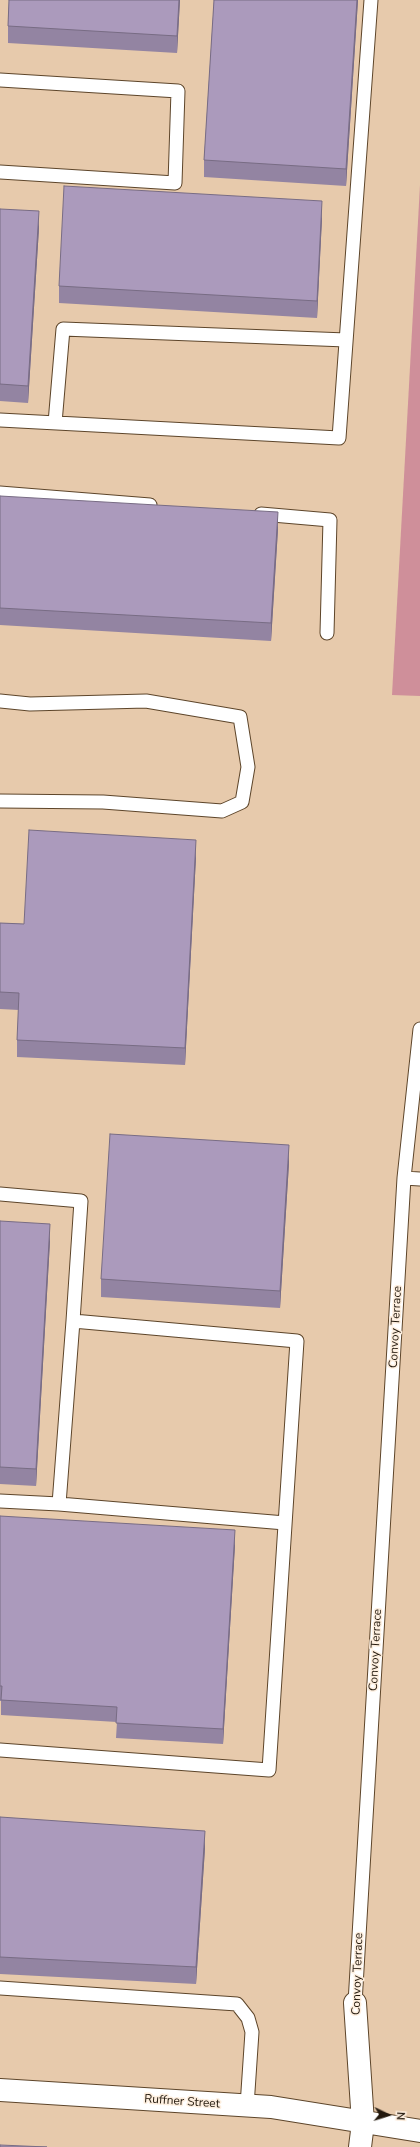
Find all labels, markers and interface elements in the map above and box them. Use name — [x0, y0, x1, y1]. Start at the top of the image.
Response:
street label: Convoy Terrace — [387, 1285, 405, 1369]
street label: Convoy Terrace — [367, 1608, 385, 1692]
street label: Convoy Terrace — [349, 1933, 367, 2015]
street label: Ruffner Street — [144, 2092, 220, 2112]
north arrow — [368, 2095, 408, 2135]
text: N — [393, 2111, 408, 2120]

